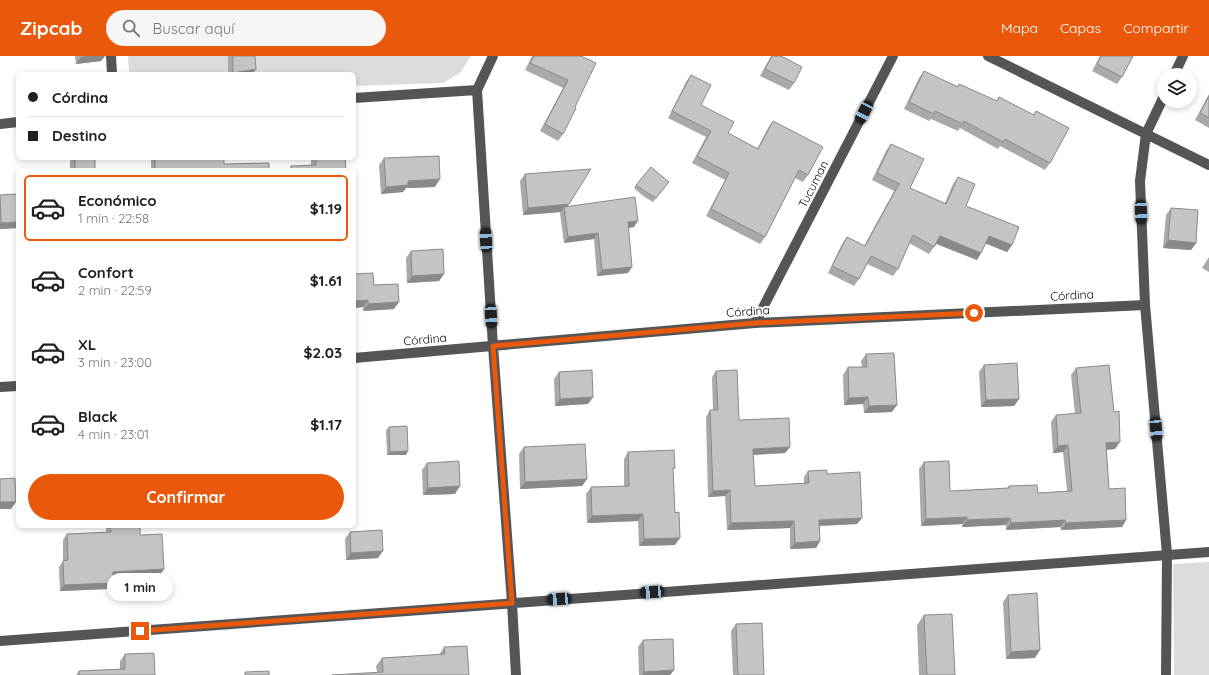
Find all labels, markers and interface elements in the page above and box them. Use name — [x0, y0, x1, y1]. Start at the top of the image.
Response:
search box — [106, 10, 386, 46]
text: Zipcab — [20, 16, 82, 40]
icon: search — [120, 17, 142, 39]
text: Buscar aquí — [152, 19, 234, 38]
text: Mapa — [1001, 19, 1038, 37]
text: Capas — [1060, 19, 1101, 37]
text: Compartir — [1123, 19, 1189, 37]
map controls — [1157, 68, 1197, 108]
button: layers — [1157, 68, 1197, 108]
text: Córdina — [52, 88, 108, 107]
car — [853, 99, 875, 125]
text: Destino — [52, 126, 107, 145]
street label: Tucuman — [795, 158, 831, 210]
icon: car — [30, 190, 66, 226]
text: Económico — [78, 191, 157, 210]
text: $1.19 — [310, 199, 342, 218]
car — [1135, 200, 1147, 224]
text: 1 min · 22:58 — [78, 210, 149, 226]
car — [479, 228, 493, 252]
icon: car — [30, 262, 66, 298]
text: Confort — [78, 263, 134, 282]
text: $1.61 — [310, 271, 342, 290]
text: 2 min · 22:59 — [78, 282, 152, 298]
street label: Córdina — [1050, 286, 1094, 304]
street label: Córdina — [726, 302, 770, 320]
car — [484, 304, 498, 328]
route start — [965, 304, 983, 322]
street label: Córdina — [403, 330, 447, 348]
icon: car — [30, 334, 66, 370]
text: XL — [78, 335, 96, 354]
text: $2.03 — [304, 343, 342, 362]
text: 3 min · 23:00 — [78, 354, 152, 370]
icon: car — [30, 406, 66, 442]
text: Black — [78, 407, 118, 426]
text: $1.17 — [310, 415, 342, 434]
car — [1149, 417, 1163, 441]
text: 4 min · 23:01 — [78, 426, 149, 442]
button: Confirmar — [28, 474, 344, 520]
callout: 1 min — [107, 573, 173, 601]
text: 1 min — [124, 579, 156, 595]
car — [640, 585, 664, 599]
car — [547, 592, 571, 606]
route end — [131, 622, 149, 640]

